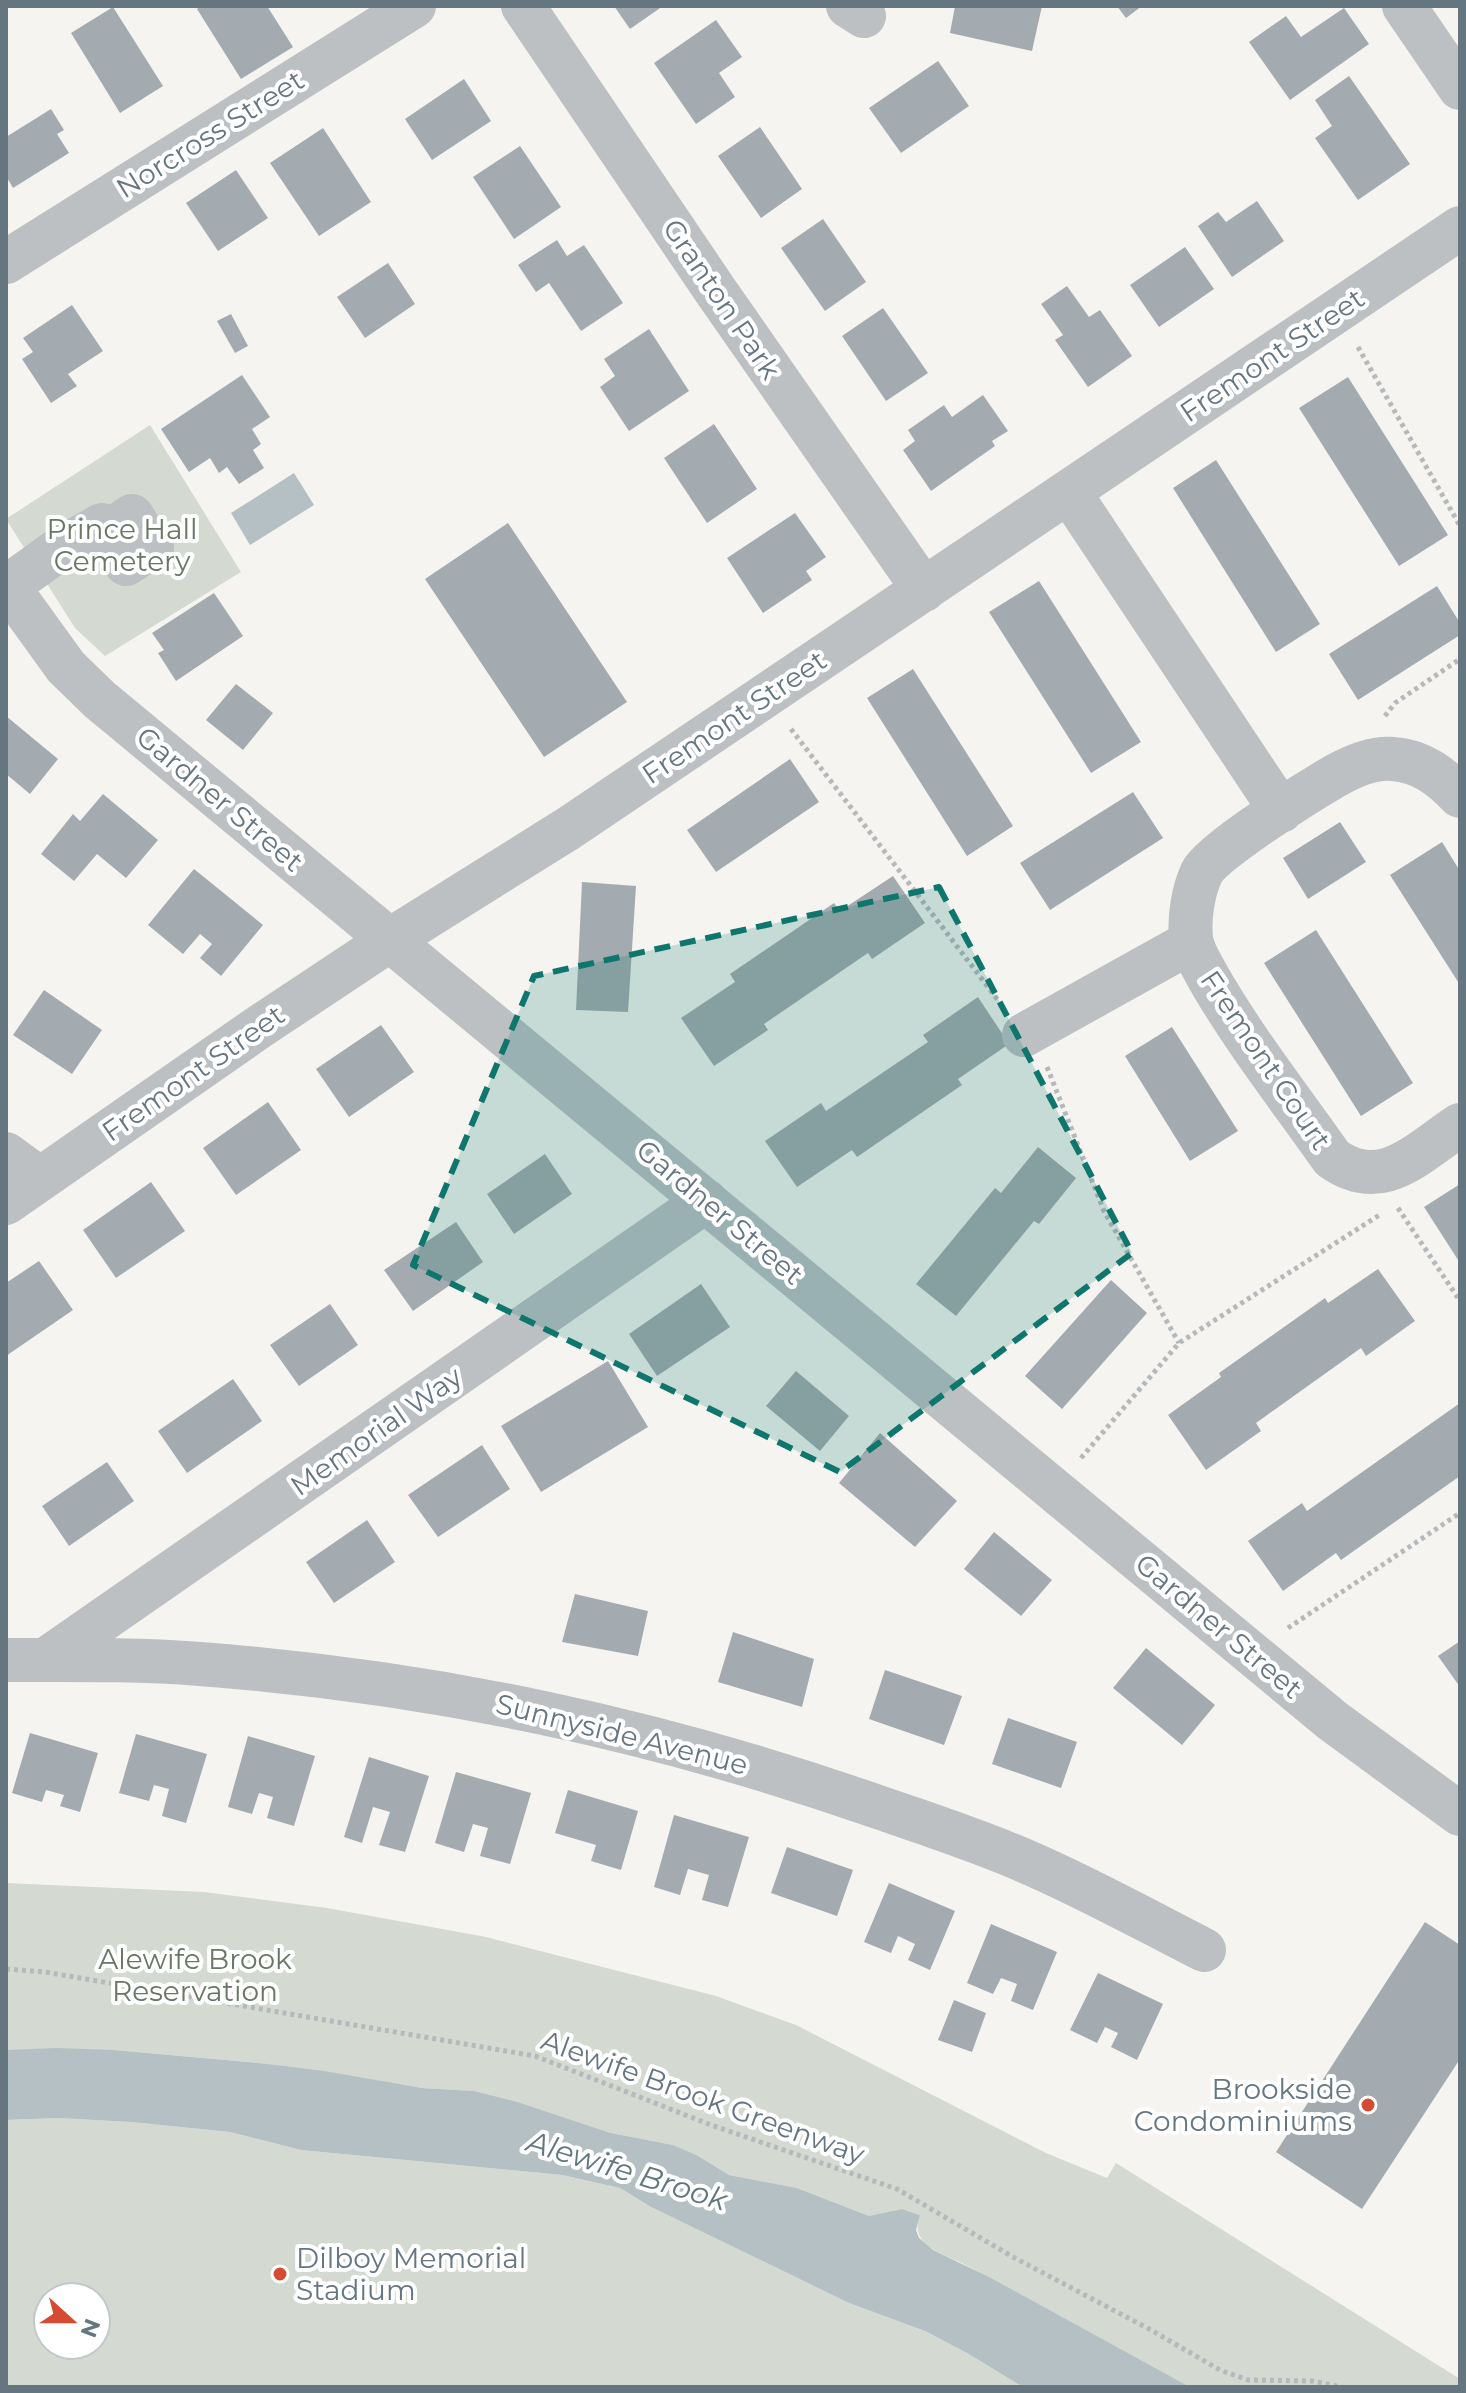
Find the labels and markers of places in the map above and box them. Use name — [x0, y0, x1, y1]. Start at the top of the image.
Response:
place label: Brookside Condominiums — [1134, 2072, 1352, 2138]
marker: Brookside Condominiums — [1359, 2096, 1377, 2114]
place label: Dilboy Memorial Stadium — [296, 2241, 526, 2307]
marker: Dilboy Memorial Stadium — [271, 2265, 289, 2283]

